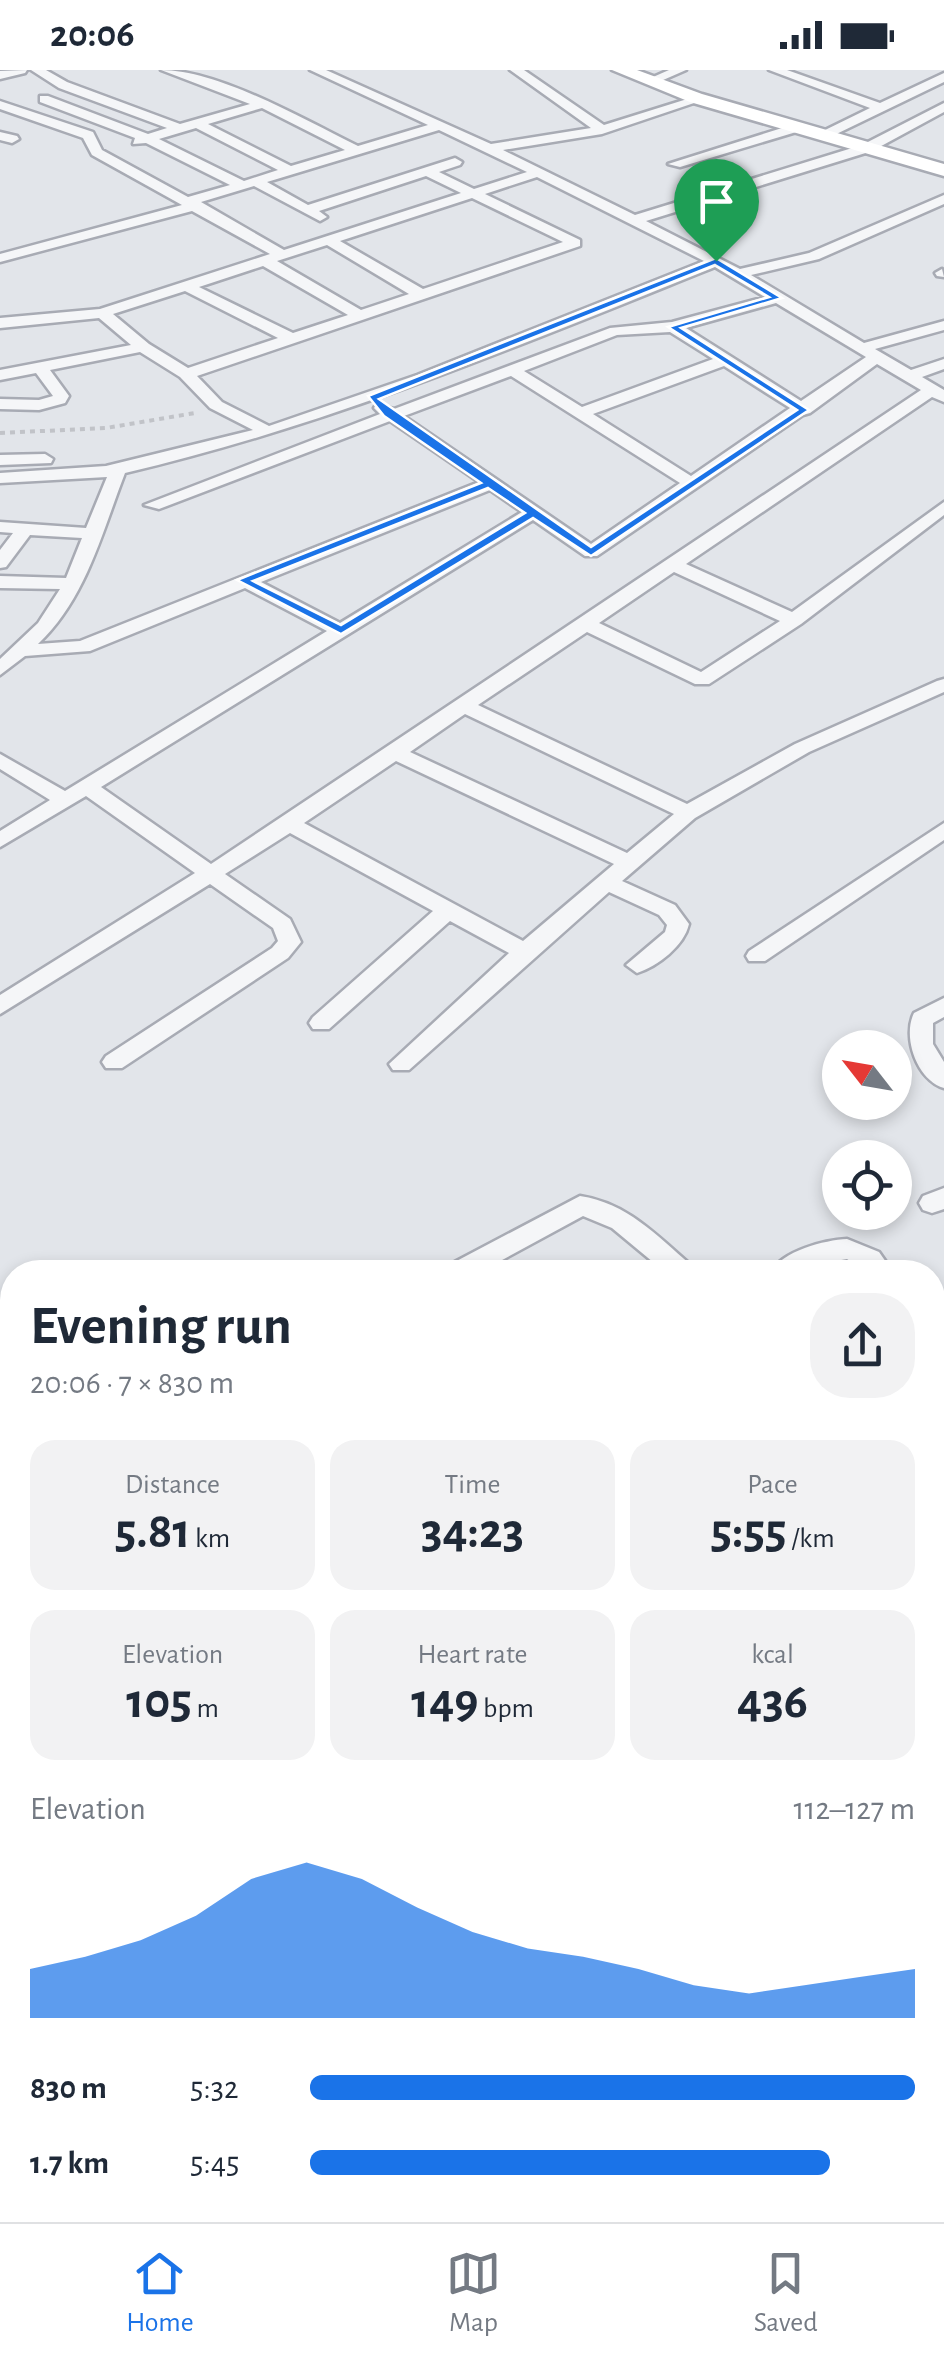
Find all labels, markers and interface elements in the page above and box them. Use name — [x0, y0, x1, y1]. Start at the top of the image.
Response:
text: 20:06 — [50, 16, 135, 54]
pin — [674, 159, 759, 262]
icon: arrive — [689, 174, 744, 229]
north arrow — [822, 1030, 912, 1120]
map controls — [822, 1030, 912, 1230]
button: locate — [822, 1140, 912, 1230]
button: share — [810, 1293, 915, 1398]
text: Evening run — [30, 1299, 292, 1354]
text: 20:06 · 7 × 830 m — [30, 1367, 234, 1399]
text: Distance — [125, 1471, 220, 1499]
text: Time — [445, 1471, 500, 1499]
text: Pace — [747, 1471, 798, 1499]
text: 5.81 — [115, 1507, 190, 1557]
text: 34:23 — [421, 1507, 524, 1557]
text: 5:55 — [710, 1507, 787, 1557]
text: km — [190, 1525, 230, 1553]
text: /km — [787, 1525, 835, 1553]
text: Elevation — [122, 1641, 223, 1669]
text: Heart rate — [418, 1641, 527, 1669]
text: kcal — [751, 1641, 794, 1669]
text: 105 — [126, 1677, 192, 1727]
text: 149 — [411, 1677, 478, 1727]
text: 436 — [737, 1677, 808, 1727]
text: m — [192, 1695, 219, 1723]
text: bpm — [478, 1695, 534, 1723]
text: Elevation — [30, 1793, 146, 1825]
text: 112–127 m — [793, 1793, 915, 1825]
text: 830 m — [30, 2072, 107, 2104]
text: 5:32 — [190, 2072, 238, 2104]
text: 1.7 km — [30, 2147, 109, 2179]
text: 5:45 — [190, 2147, 239, 2179]
tab: Home — [126, 2246, 194, 2340]
tab: Map — [446, 2246, 501, 2340]
tab: Saved — [754, 2246, 818, 2340]

